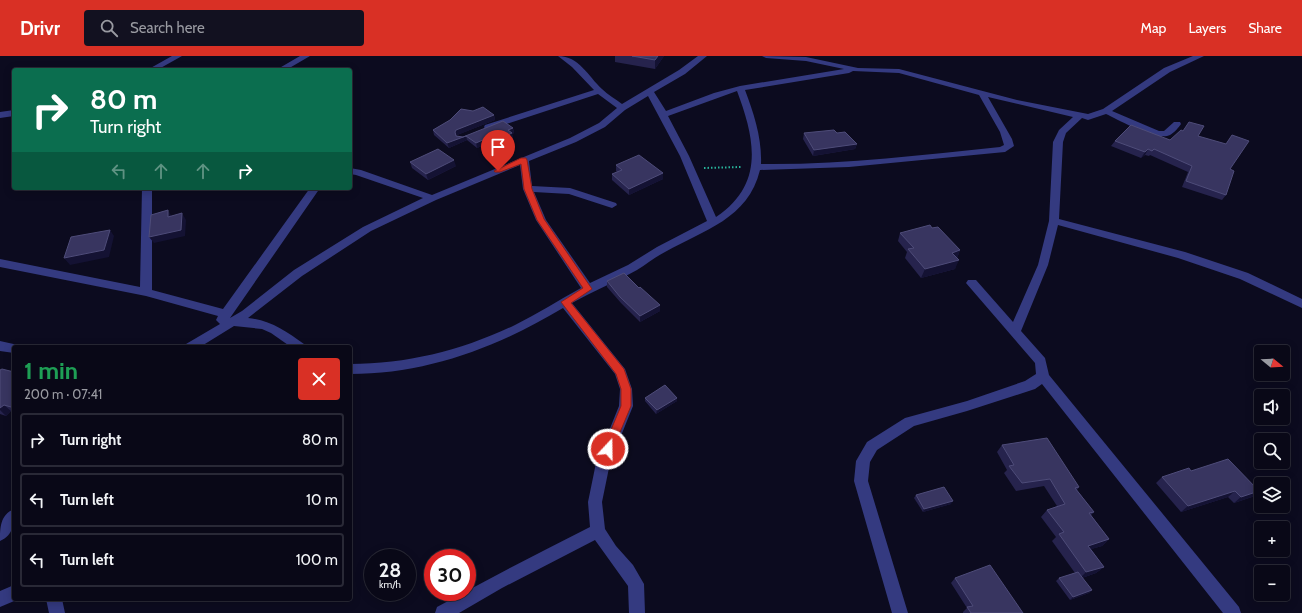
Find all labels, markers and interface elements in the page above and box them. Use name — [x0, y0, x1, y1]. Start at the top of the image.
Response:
search box — [84, 10, 364, 46]
text: Drivr — [20, 17, 60, 40]
icon: search — [98, 17, 120, 39]
text: Search here — [130, 19, 205, 37]
text: Map — [1141, 19, 1166, 37]
text: Layers — [1188, 19, 1226, 37]
text: Share — [1248, 19, 1282, 37]
text: 80 m — [90, 82, 157, 116]
icon: right — [24, 84, 76, 136]
text: Turn right — [90, 116, 161, 138]
pin — [481, 130, 515, 171]
icon: arrive — [487, 136, 509, 158]
icon: left — [108, 160, 130, 182]
icon: ahead — [150, 160, 172, 182]
icon: ahead — [192, 160, 214, 182]
icon: right — [234, 160, 256, 182]
north arrow — [1254, 345, 1290, 381]
map controls — [1254, 345, 1290, 601]
text: 1 min — [24, 356, 78, 385]
button: close — [298, 358, 340, 400]
text: 200 m · 07:41 — [24, 386, 102, 402]
button: sound — [1254, 389, 1290, 425]
position arrow — [587, 428, 629, 470]
icon: right — [26, 429, 48, 451]
text: Turn right — [60, 431, 121, 449]
text: 80 m — [302, 431, 338, 449]
button: search — [1254, 433, 1290, 469]
button: layers — [1254, 477, 1290, 513]
icon: left — [26, 489, 48, 511]
text: Turn left — [60, 491, 114, 509]
text: 10 m — [306, 491, 338, 509]
button: + — [1254, 521, 1290, 557]
icon: left — [26, 549, 48, 571]
speed limit sign: 30 — [424, 549, 476, 601]
text: Turn left — [60, 551, 114, 569]
text: 100 m — [296, 551, 338, 569]
text: 28 — [379, 558, 401, 582]
button: − — [1254, 565, 1290, 601]
text: km/h — [379, 578, 401, 591]

